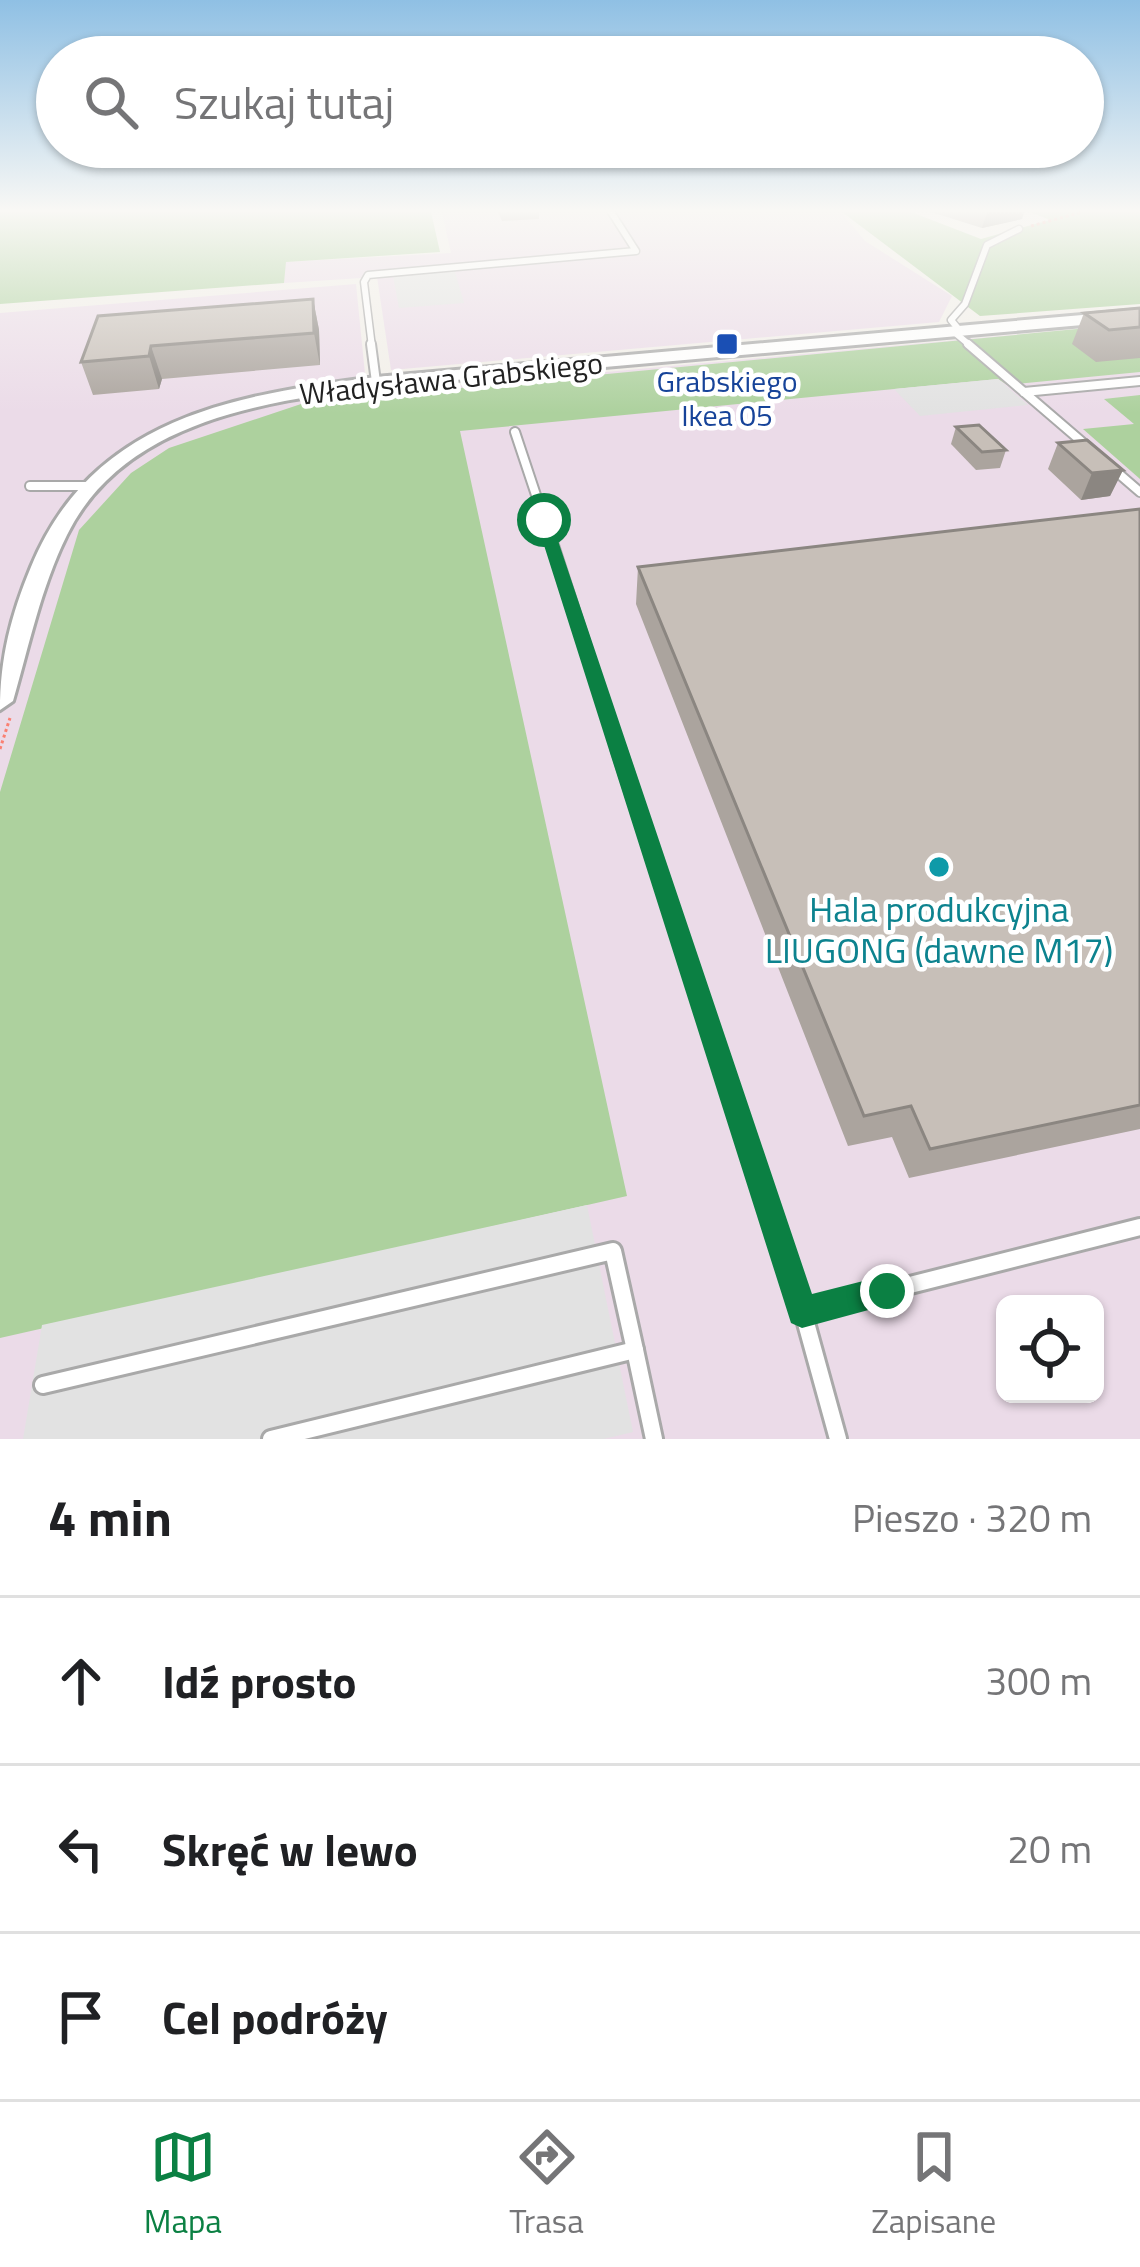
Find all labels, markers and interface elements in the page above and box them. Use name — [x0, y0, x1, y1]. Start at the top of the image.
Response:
search box — [36, 36, 1104, 168]
text: Szukaj tutaj — [174, 68, 394, 136]
icon: search — [78, 69, 144, 135]
marker: Grabskiego Ikea 05 — [714, 331, 740, 357]
street label: Władysława Grabskiego — [297, 339, 605, 417]
place label: Grabskiego Ikea 05 — [657, 358, 797, 438]
route start — [517, 493, 571, 547]
marker: Hala produkcyjna LIUGONG (dawne M17) — [926, 854, 952, 880]
place label: Hala produkcyjna LIUGONG (dawne M17) — [765, 881, 1113, 977]
route end — [860, 1264, 914, 1318]
map controls — [996, 1295, 1104, 1403]
button: locate — [996, 1295, 1104, 1403]
text: 4 min — [48, 1478, 172, 1556]
text: Pieszo · 320 m — [852, 1488, 1092, 1547]
text: Idź prosto — [162, 1647, 356, 1715]
icon: ahead — [48, 1648, 114, 1714]
text: 300 m — [985, 1651, 1092, 1710]
text: Skręć w lewo — [162, 1815, 418, 1883]
icon: left — [48, 1816, 114, 1882]
text: 20 m — [1007, 1819, 1092, 1878]
text: Cel podróży — [162, 1983, 388, 2051]
icon: arrive — [48, 1984, 114, 2050]
tab: Mapa — [144, 2124, 222, 2246]
tab: Trasa — [509, 2124, 584, 2246]
tab: Zapisane — [871, 2124, 996, 2246]

